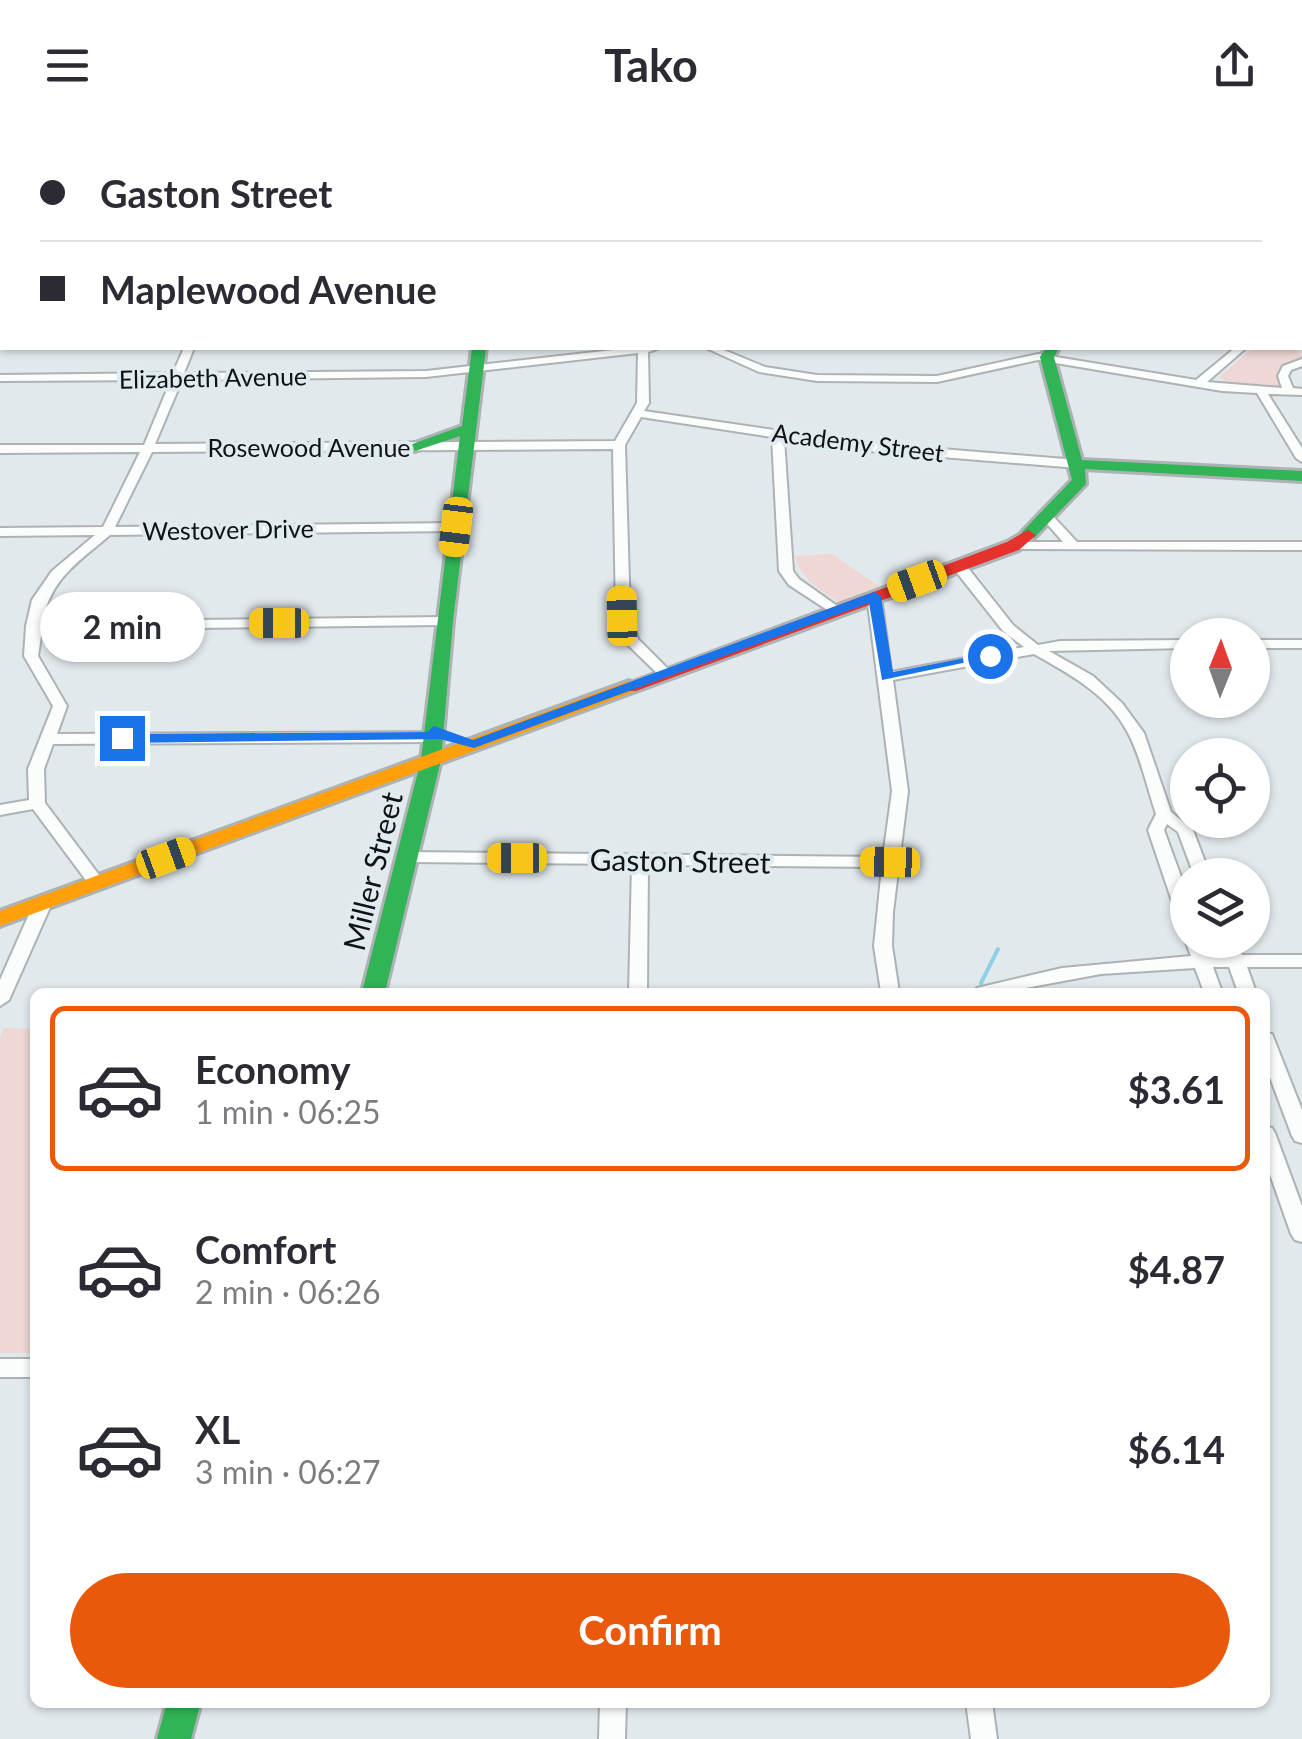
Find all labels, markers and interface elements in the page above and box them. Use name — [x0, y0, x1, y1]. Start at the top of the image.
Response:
icon: menu — [40, 38, 95, 93]
text: Tako — [604, 38, 698, 92]
icon: share — [1207, 38, 1262, 93]
text: Gaston Street — [100, 170, 332, 216]
text: Maplewood Avenue — [100, 266, 437, 312]
street label: Elizabeth Avenue — [119, 360, 307, 394]
street label: Academy Street — [770, 417, 946, 467]
street label: Rosewood Avenue — [207, 432, 411, 462]
car — [437, 495, 475, 559]
street label: Westover Drive — [142, 513, 314, 545]
car — [884, 557, 950, 605]
car — [606, 586, 638, 646]
callout: 2 min — [39, 593, 204, 663]
text: 2 min — [83, 607, 162, 646]
car — [249, 608, 309, 638]
north arrow — [1170, 618, 1270, 718]
map controls — [1170, 618, 1270, 958]
route start — [968, 634, 1013, 679]
route end — [100, 716, 145, 761]
button: locate — [1170, 738, 1270, 838]
street label: Miller Street — [335, 788, 409, 954]
car — [133, 834, 199, 882]
street label: Gaston Street — [589, 840, 771, 880]
car — [487, 843, 547, 873]
car — [860, 846, 920, 878]
button: layers — [1170, 858, 1270, 958]
icon: car — [75, 1044, 165, 1134]
text: Economy — [195, 1046, 350, 1092]
text: $3.61 — [1128, 1066, 1225, 1112]
text: 1 min · 06:25 — [195, 1092, 381, 1131]
icon: car — [75, 1224, 165, 1314]
text: Comfort — [195, 1226, 336, 1272]
text: $4.87 — [1128, 1246, 1225, 1292]
text: 2 min · 06:26 — [195, 1272, 381, 1311]
icon: car — [75, 1404, 165, 1494]
text: XL — [195, 1406, 240, 1452]
text: $6.14 — [1128, 1426, 1225, 1472]
text: 3 min · 06:27 — [195, 1452, 381, 1491]
button: Confirm — [70, 1573, 1230, 1688]

